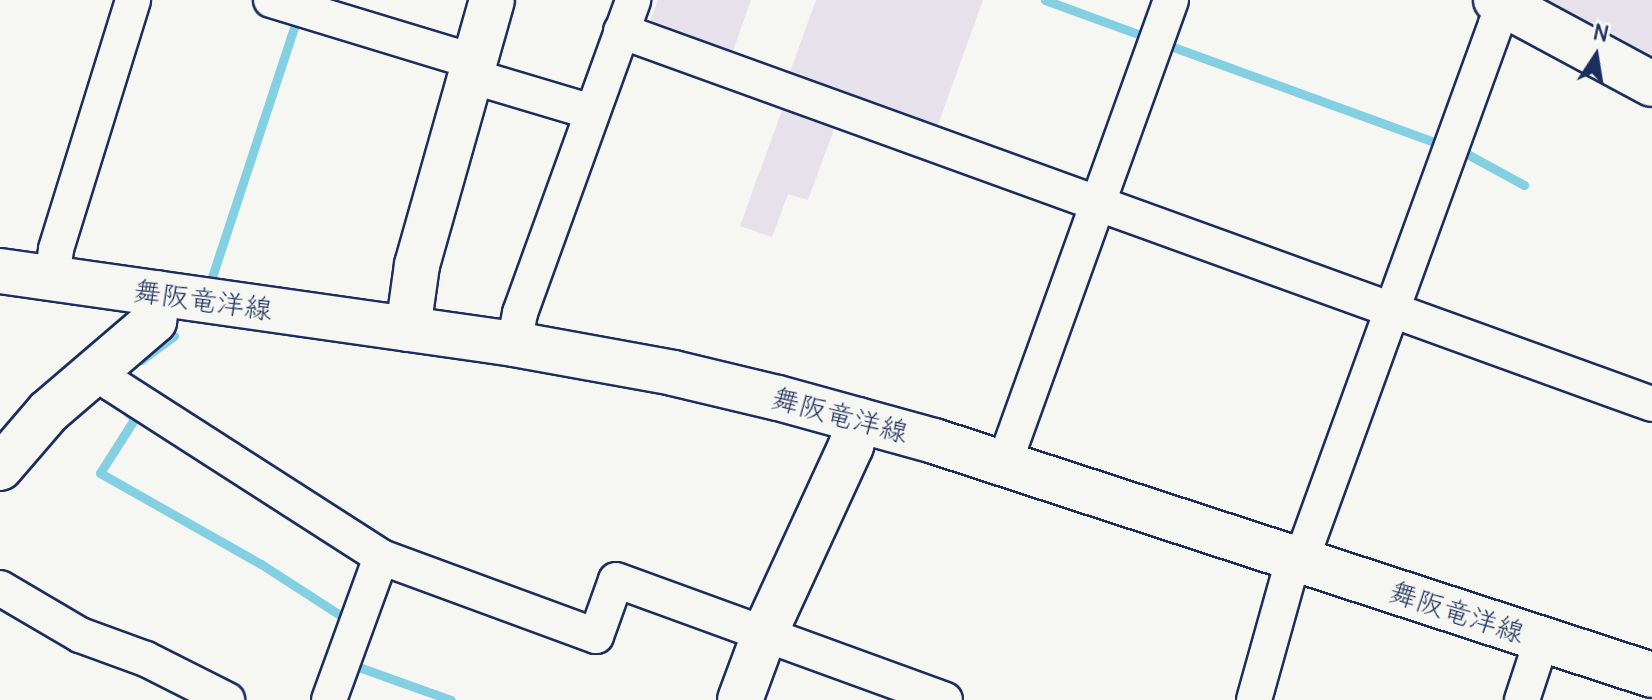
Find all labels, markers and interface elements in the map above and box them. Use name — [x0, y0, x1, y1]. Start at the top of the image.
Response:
north arrow — [1556, 16, 1636, 96]
text: N — [1591, 17, 1611, 48]
street label: 舞阪竜洋線 — [131, 274, 275, 326]
street label: 舞阪竜洋線 — [768, 381, 912, 449]
street label: 舞阪竜洋線 — [1385, 574, 1529, 650]

